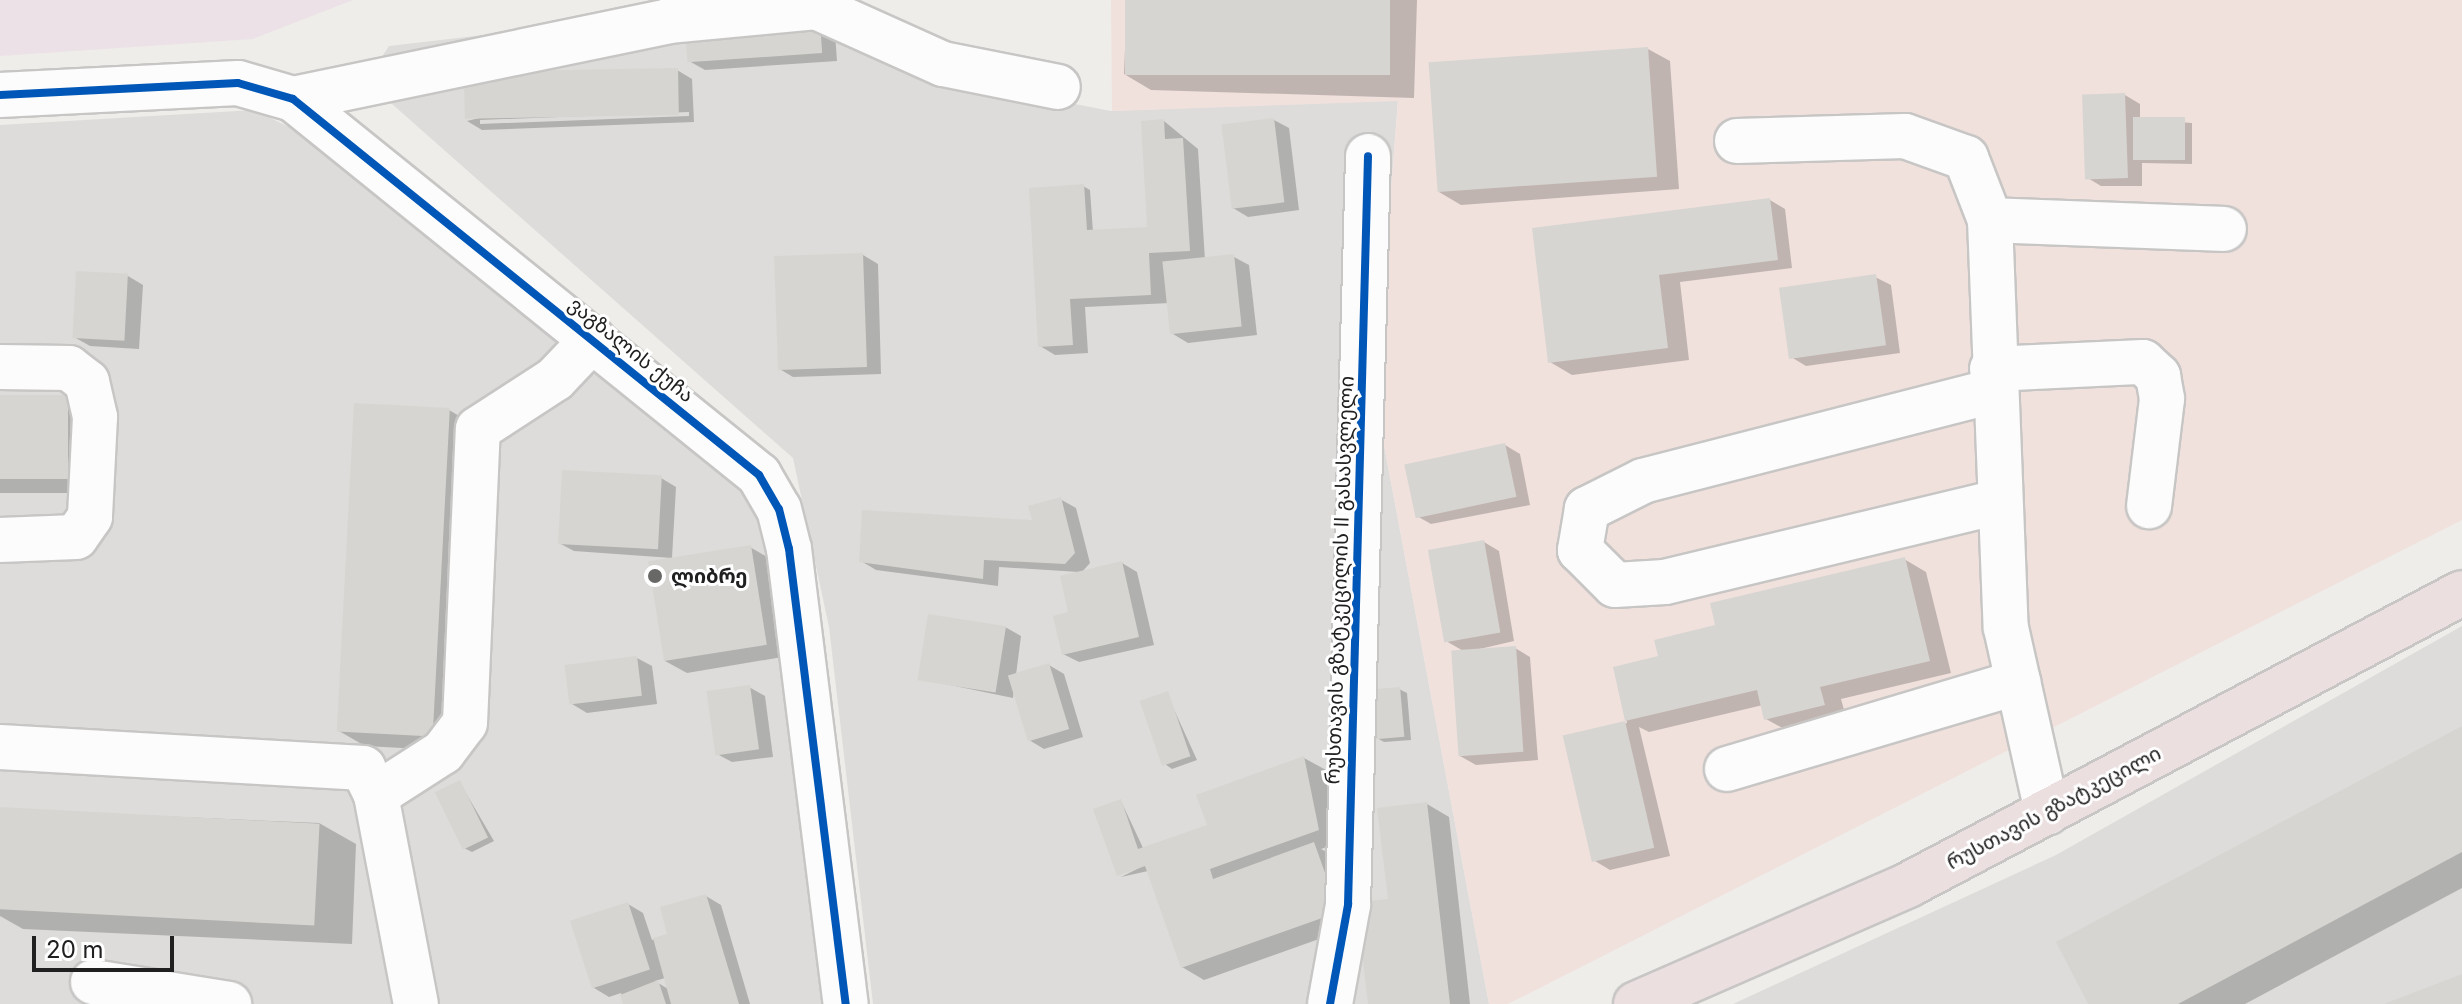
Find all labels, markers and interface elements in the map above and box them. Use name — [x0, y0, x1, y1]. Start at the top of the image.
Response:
street label: ვაგზალის ქუჩა — [564, 292, 698, 408]
street label: რუსთავის გზატკეცილის II გასასვლელი — [1321, 375, 1359, 785]
place label: ლიბრე — [671, 564, 748, 588]
marker: ლიბრე — [646, 567, 664, 585]
street label: რუსთავის გზატკეცილი — [1943, 741, 2165, 875]
scale bar — [36, 920, 178, 970]
text: 20 m — [46, 935, 104, 964]

